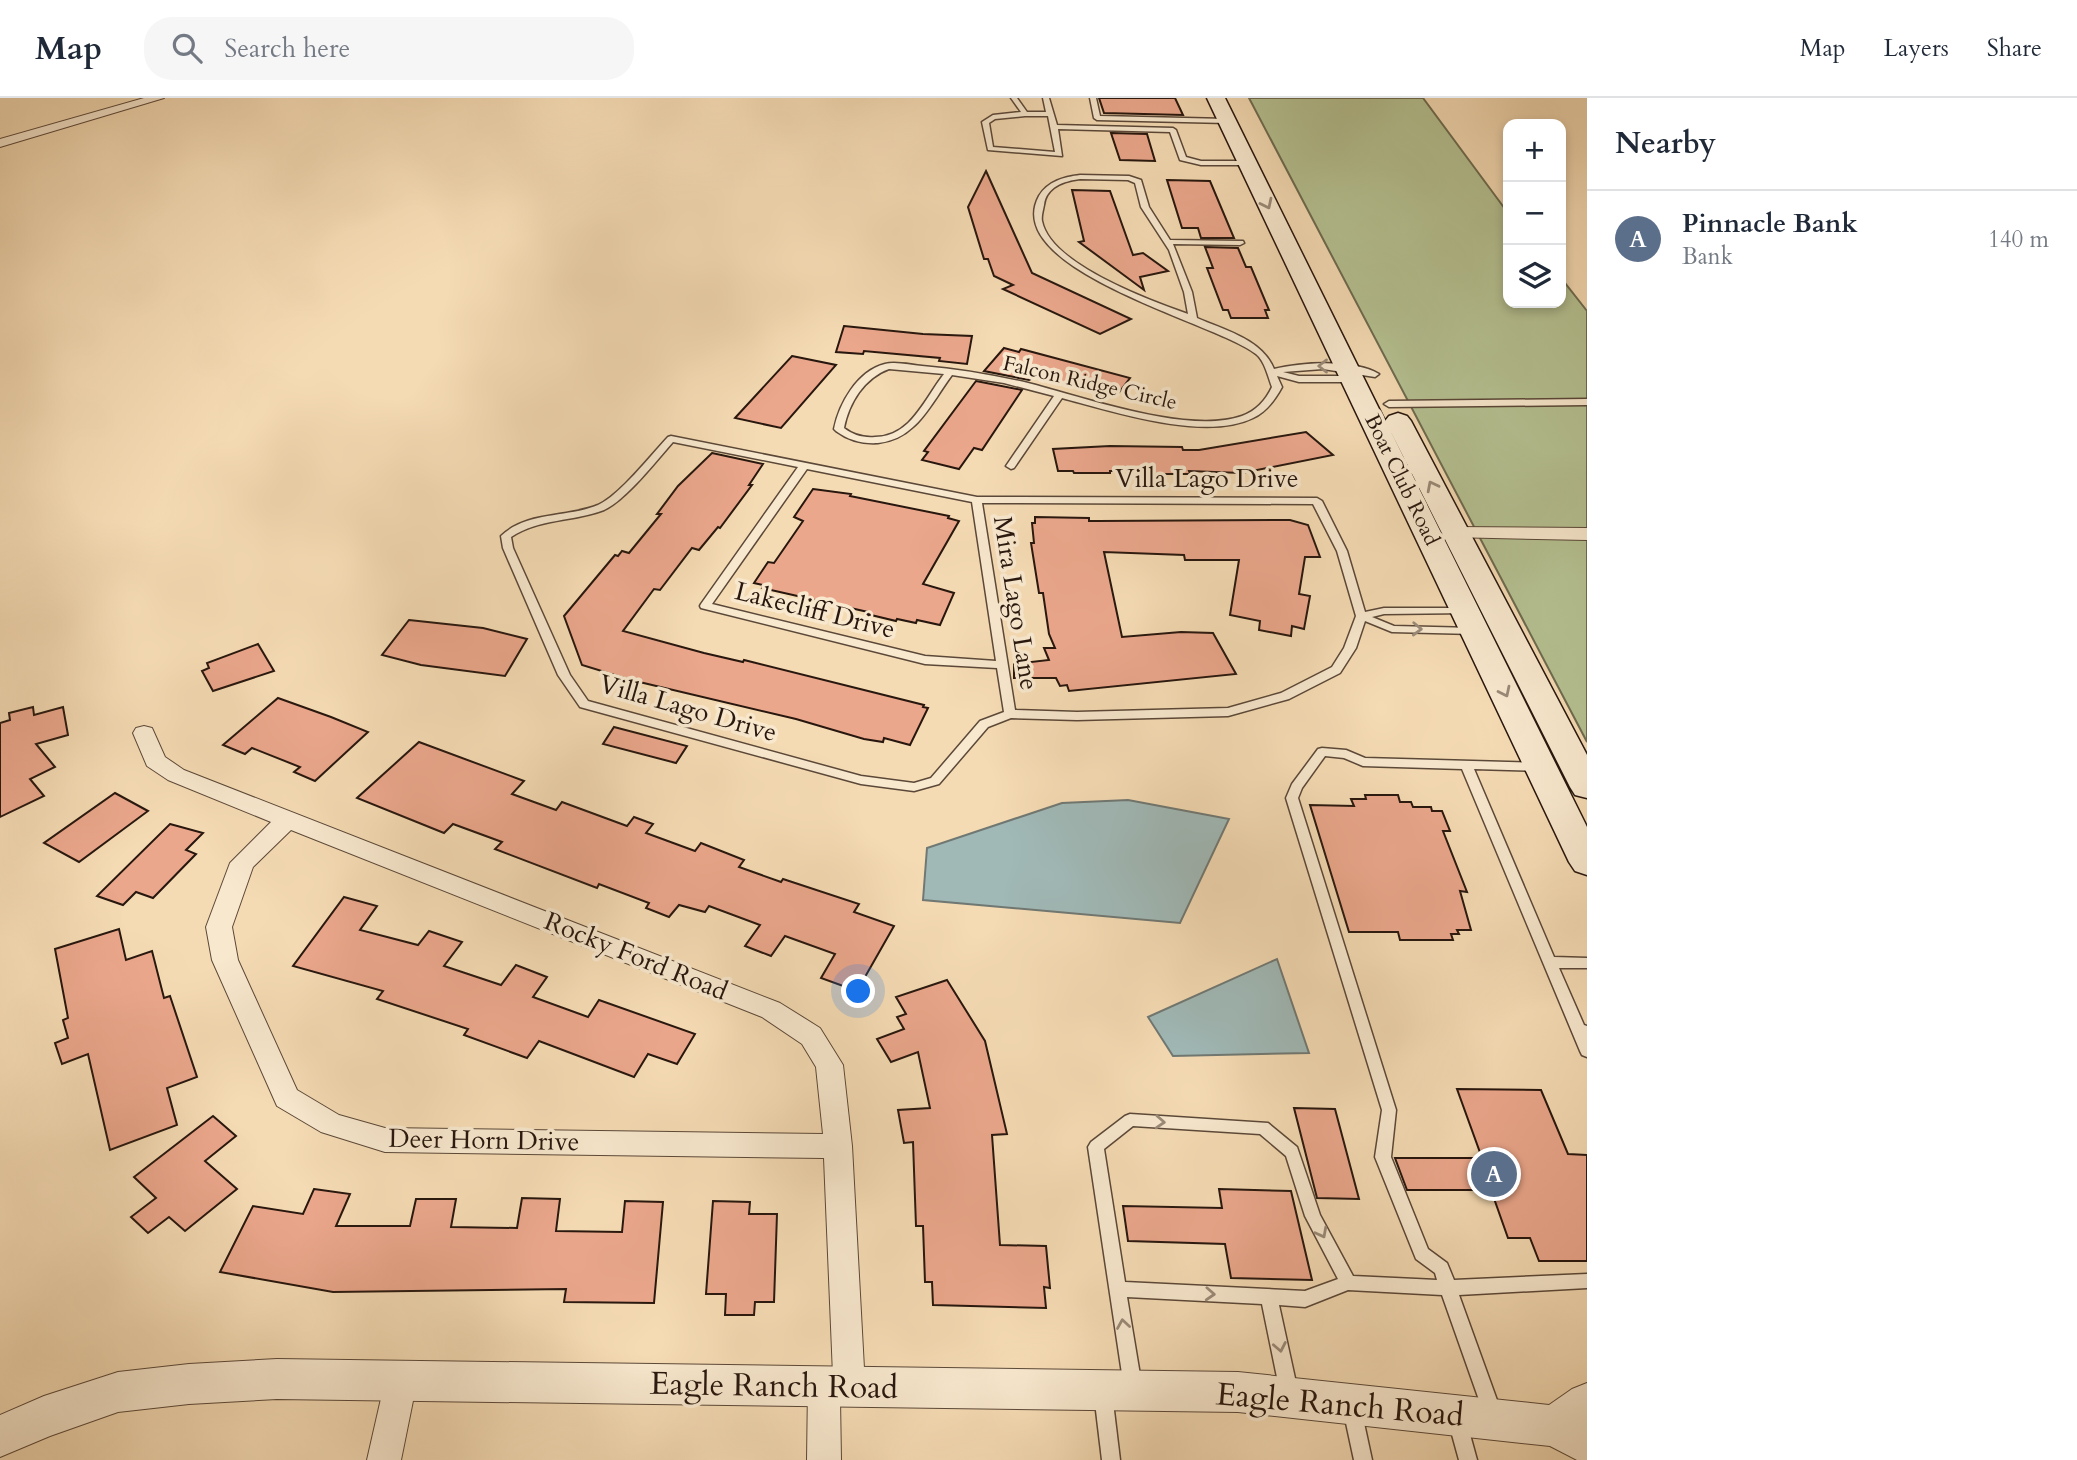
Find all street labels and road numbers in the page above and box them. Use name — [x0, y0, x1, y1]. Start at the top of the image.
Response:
street label: Falcon Ridge Circle — [1000, 349, 1180, 417]
street label: Boat Club Road — [1358, 409, 1446, 551]
street label: Villa Lago Drive — [1115, 461, 1299, 496]
street label: Mira Lago Lane — [985, 514, 1047, 692]
street label: Lakecliff Drive — [731, 573, 899, 647]
street label: Villa Lago Drive — [595, 666, 781, 750]
street label: Rocky Ford Road — [539, 903, 733, 1009]
street label: Deer Horn Drive — [388, 1121, 580, 1159]
street label: Eagle Ranch Road — [650, 1362, 898, 1410]
street label: Eagle Ranch Road — [1215, 1372, 1465, 1438]

